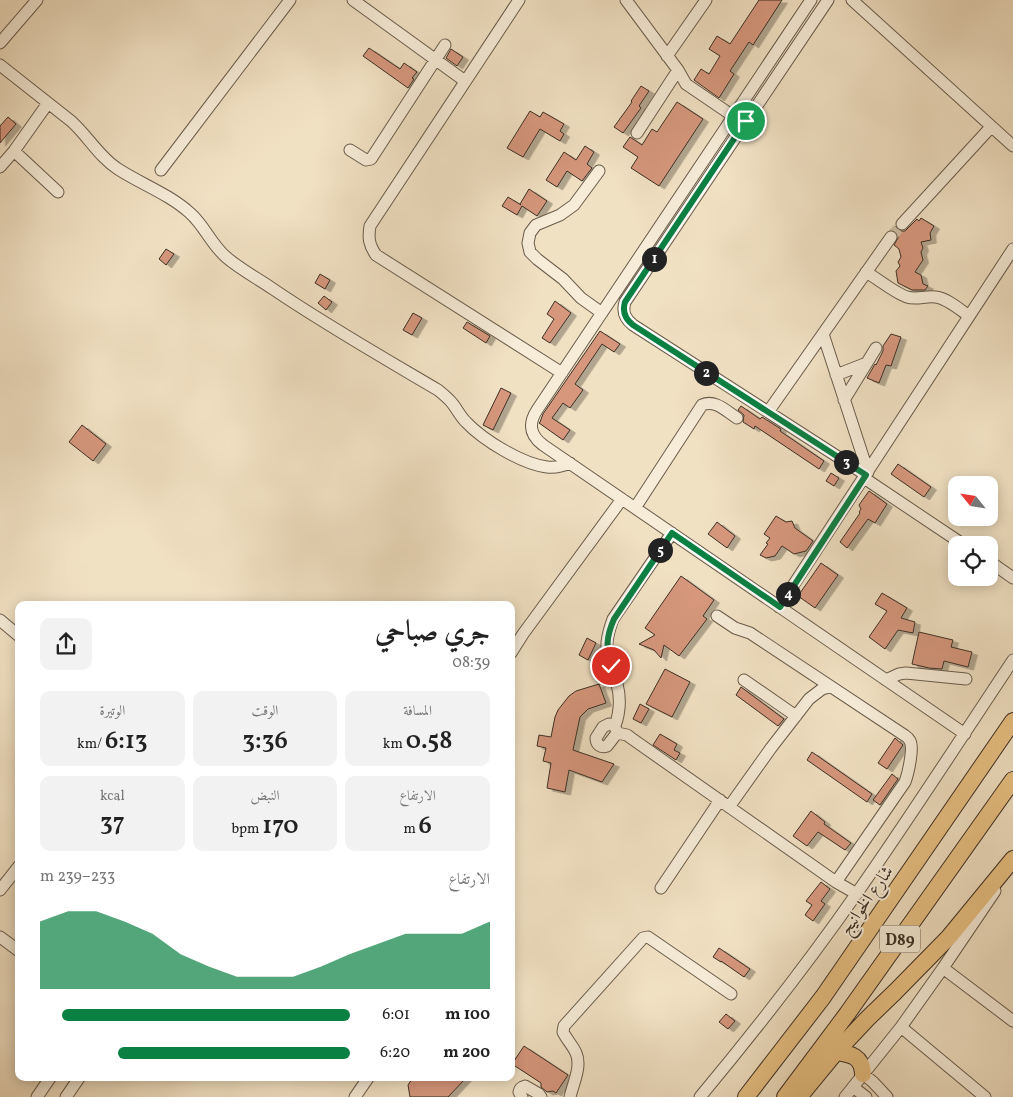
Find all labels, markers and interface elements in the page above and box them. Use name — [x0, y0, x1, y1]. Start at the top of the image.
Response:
pin — [725, 100, 767, 142]
icon: arrive — [732, 107, 760, 135]
pin: 1 — [642, 246, 666, 272]
text: 1 — [652, 250, 657, 269]
pin: 2 — [694, 360, 718, 386]
text: 2 — [703, 364, 710, 383]
pin: 3 — [834, 450, 858, 474]
text: 3 — [843, 453, 850, 472]
north arrow — [948, 476, 998, 526]
map controls — [948, 476, 998, 586]
button: locate — [948, 536, 998, 586]
pin: 5 — [648, 538, 672, 562]
text: 5 — [657, 541, 664, 560]
pin: 4 — [776, 582, 800, 606]
text: 4 — [784, 585, 793, 604]
text: جري صباحي — [375, 613, 490, 652]
button: share — [40, 618, 92, 670]
pin — [590, 645, 632, 687]
text: 08:39 — [452, 652, 490, 674]
icon: check — [597, 652, 625, 680]
text: الوتيرة — [99, 702, 125, 721]
text: الوقت — [252, 702, 278, 721]
text: المسافة — [403, 702, 432, 721]
text: 6:13 — [105, 724, 148, 759]
text: 3:36 — [242, 724, 288, 759]
text: 0.58 — [406, 724, 453, 759]
text: /km — [77, 735, 105, 754]
text: km — [383, 735, 406, 754]
text: kcal — [100, 787, 125, 806]
text: النبض — [251, 787, 279, 806]
text: الارتفاع — [400, 787, 436, 806]
text: 37 — [100, 806, 125, 841]
text: 170 — [262, 809, 299, 844]
text: 6 — [419, 809, 432, 844]
text: bpm — [231, 820, 262, 839]
text: m — [403, 820, 419, 839]
street label: شارع الخوانيج — [834, 861, 902, 942]
text: 233–239 m — [40, 866, 115, 888]
text: الارتفاع — [448, 869, 490, 891]
road number: D89 — [880, 926, 920, 952]
text: 6:01 — [382, 1004, 410, 1026]
text: 100 m — [445, 1004, 490, 1026]
text: 6:20 — [380, 1042, 410, 1064]
text: 200 m — [443, 1042, 490, 1064]

